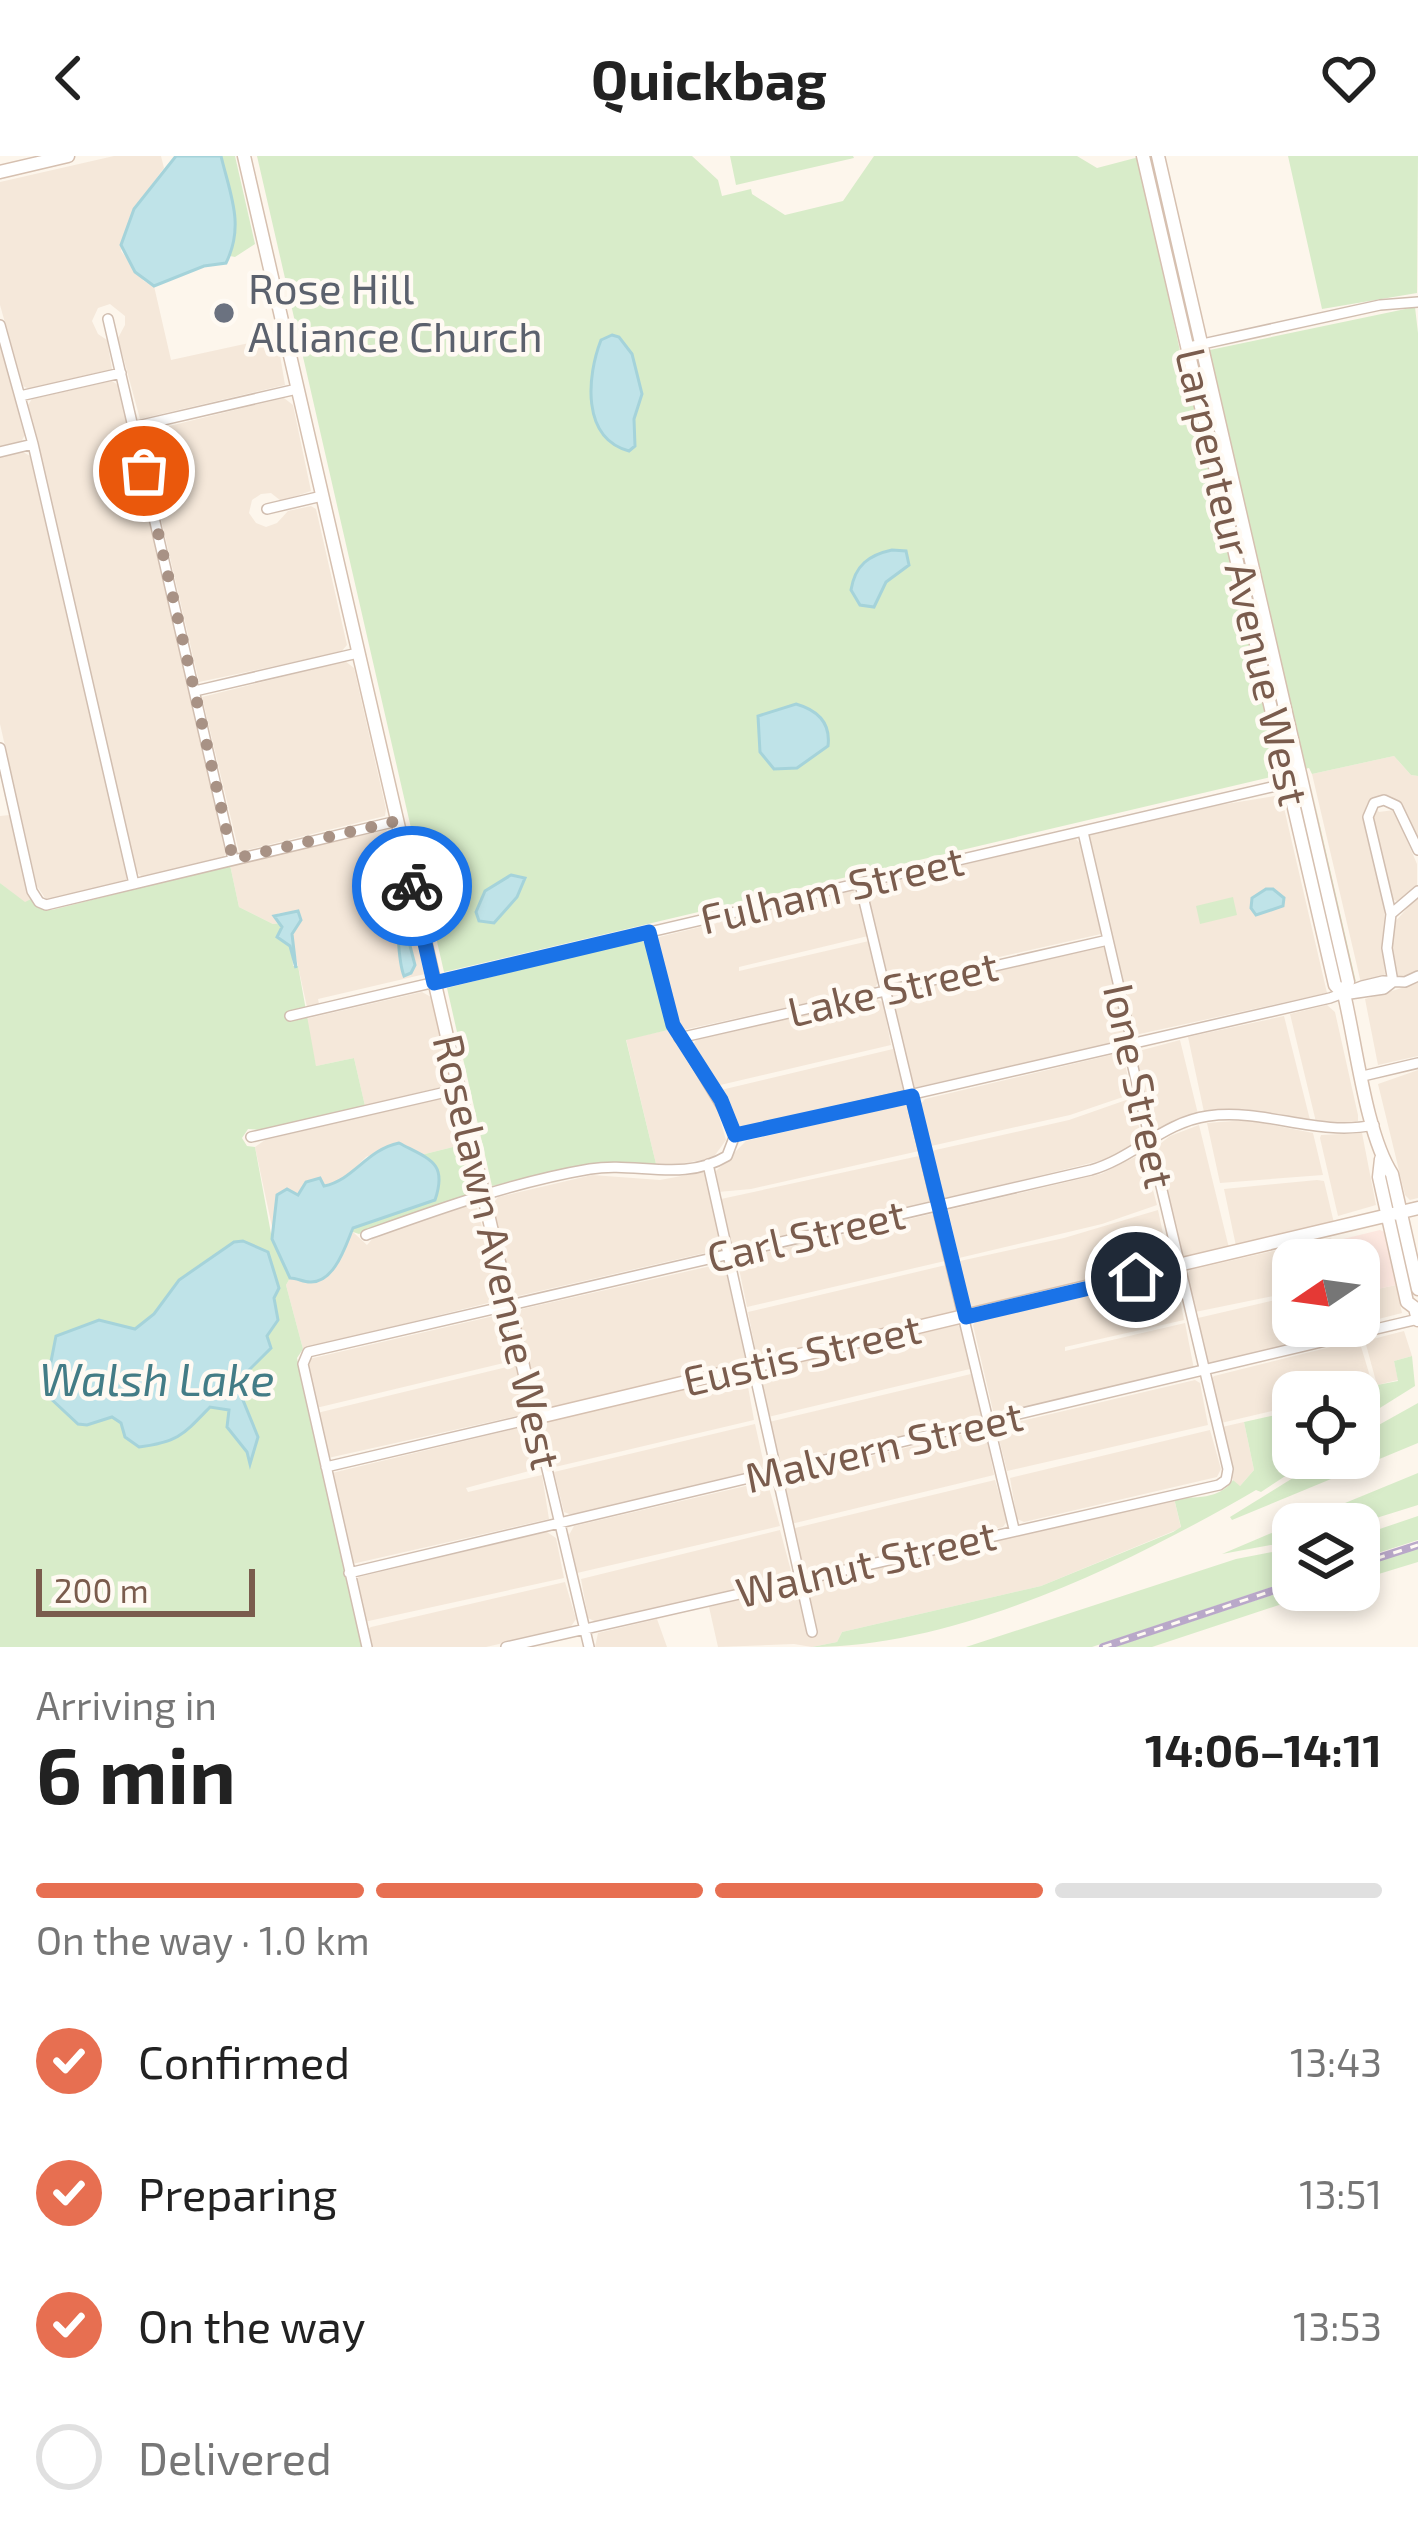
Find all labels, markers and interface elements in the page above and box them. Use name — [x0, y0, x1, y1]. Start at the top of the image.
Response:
icon: back — [36, 45, 102, 111]
icon: heart — [1316, 45, 1382, 111]
text: Quickbag — [591, 46, 827, 111]
place label: Rose Hill Alliance Church — [248, 262, 543, 360]
marker: Rose Hill Alliance Church — [211, 300, 237, 326]
street label: Larpenteur Avenue West — [1167, 343, 1321, 810]
pin — [93, 420, 195, 522]
icon: bag — [111, 438, 177, 504]
courier — [352, 826, 472, 946]
street label: Fulham Street — [695, 833, 968, 943]
icon: bike — [379, 853, 445, 919]
street label: Lake Street — [783, 939, 1002, 1035]
street label: Ione Street — [1095, 979, 1187, 1192]
street label: Roselawn Avenue West — [425, 1029, 573, 1474]
street label: Carl Street — [702, 1187, 909, 1281]
pin — [1085, 1226, 1187, 1328]
north arrow — [1272, 1239, 1380, 1347]
map controls — [1272, 1239, 1380, 1611]
icon: home — [1103, 1244, 1169, 1310]
street label: Eustis Street — [678, 1301, 925, 1405]
water label: Walsh Lake — [39, 1351, 275, 1405]
button: locate — [1272, 1371, 1380, 1479]
street label: Malvern Street — [740, 1389, 1027, 1501]
button: layers — [1272, 1503, 1380, 1611]
street label: Walnut Street — [731, 1508, 1000, 1616]
scale bar — [36, 1563, 255, 1616]
text: 200 m — [54, 1570, 149, 1610]
text: Arriving in — [36, 1681, 217, 1728]
text: 14:06–14:11 — [1145, 1722, 1382, 1776]
text: 6 min — [36, 1726, 236, 1820]
text: On the way · 1.0 km — [36, 1916, 370, 1963]
icon: check — [36, 2028, 102, 2094]
text: Confirmed — [138, 2034, 350, 2088]
text: 13:43 — [1290, 2038, 1382, 2085]
icon: check — [36, 2160, 102, 2226]
text: Preparing — [138, 2166, 337, 2220]
text: 13:51 — [1299, 2170, 1382, 2217]
icon: check — [36, 2292, 102, 2358]
text: On the way — [138, 2298, 365, 2352]
text: 13:53 — [1293, 2302, 1382, 2349]
text: Delivered — [138, 2430, 332, 2484]

